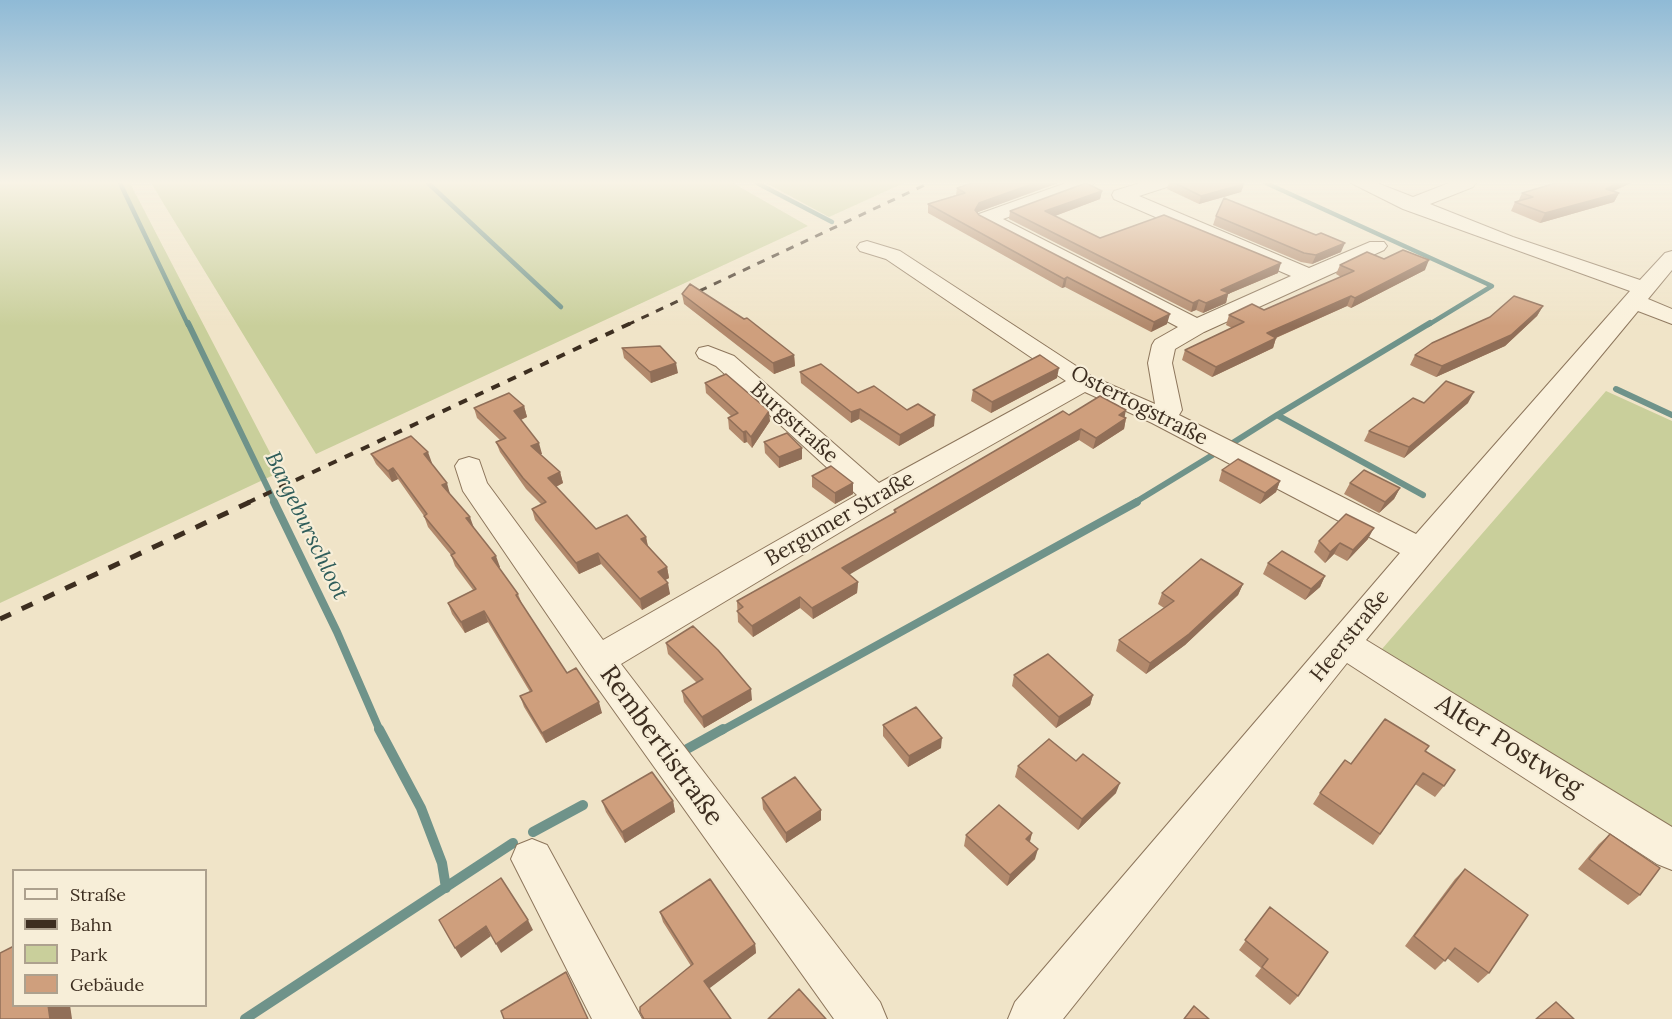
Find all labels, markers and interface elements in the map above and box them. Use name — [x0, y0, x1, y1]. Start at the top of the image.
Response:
street label: Ostertogstraße — [1066, 361, 1212, 451]
street label: Burgstraße — [745, 377, 843, 469]
water label: Bargeburschloot — [259, 448, 353, 604]
street label: Bergumer Straße — [761, 466, 919, 572]
street label: Heerstraße — [1305, 585, 1395, 687]
street label: Rembertistraße — [593, 660, 729, 832]
street label: Alter Postweg — [1430, 688, 1588, 804]
legend — [12, 869, 207, 1007]
text: Straße — [70, 883, 126, 906]
text: Bahn — [70, 913, 112, 936]
text: Park — [70, 943, 107, 966]
text: Gebäude — [70, 973, 144, 996]

